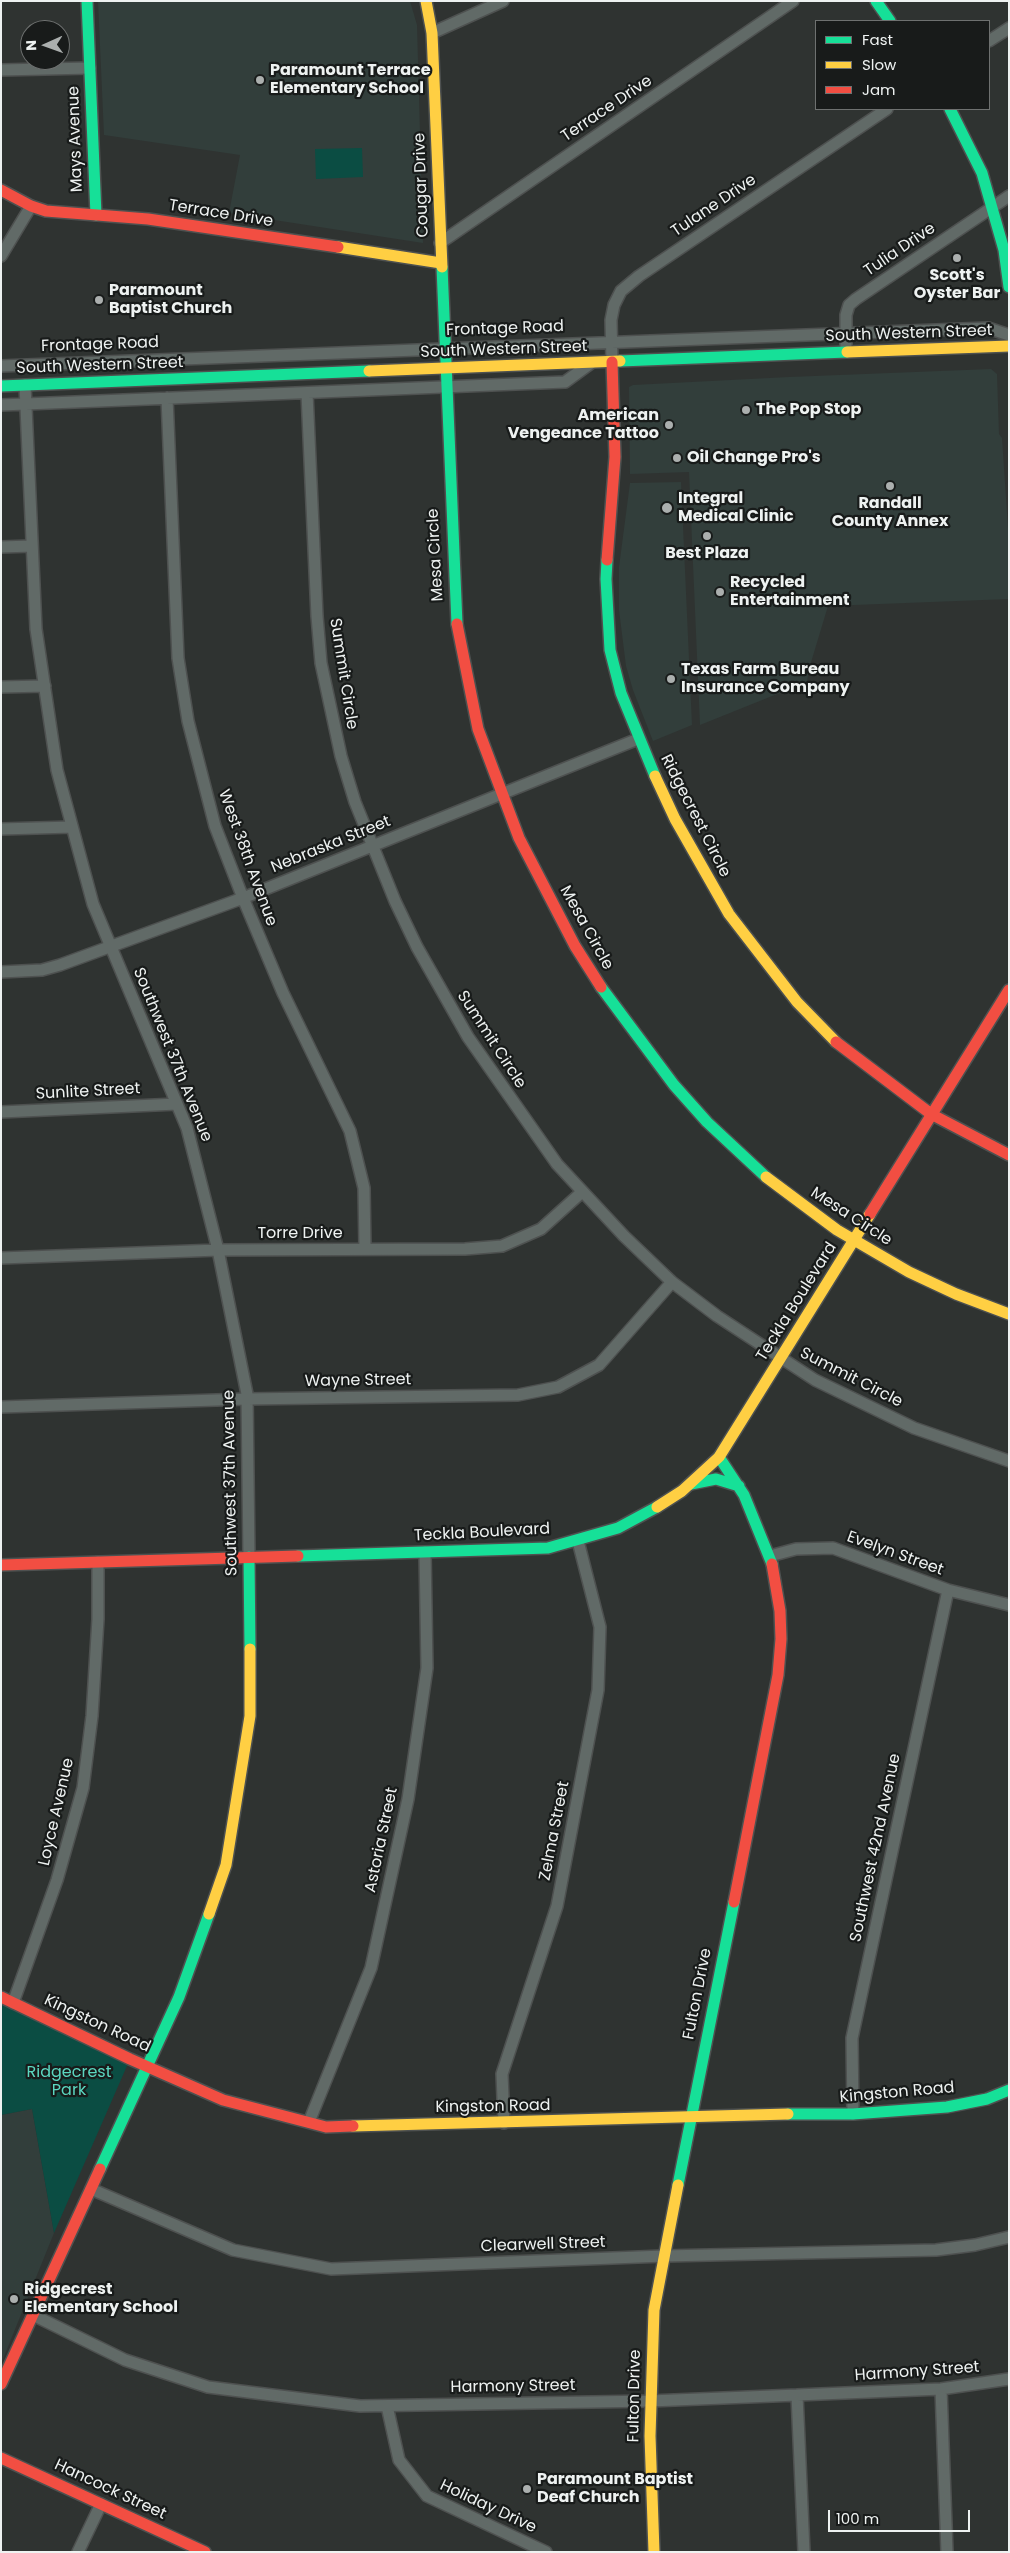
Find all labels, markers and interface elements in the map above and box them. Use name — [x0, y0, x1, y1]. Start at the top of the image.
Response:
north arrow — [20, 20, 70, 70]
legend — [815, 20, 990, 110]
text: Fast — [862, 29, 893, 50]
text: N — [21, 40, 41, 51]
text: Slow — [862, 54, 896, 75]
place label: Paramount Terrace Elementary School — [270, 61, 431, 99]
street label: Terrace Drive — [558, 72, 656, 146]
marker: Paramount Terrace Elementary School — [254, 74, 266, 86]
text: Jam — [862, 79, 896, 100]
street label: Mays Avenue — [65, 86, 87, 192]
street label: Cougar Drive — [411, 132, 433, 238]
street label: Tulane Drive — [668, 171, 760, 241]
street label: Terrace Drive — [167, 196, 275, 232]
street label: Tulia Drive — [861, 219, 939, 281]
marker: Scott's Oyster Bar — [951, 252, 963, 264]
place label: Scott's Oyster Bar — [914, 266, 1000, 304]
place label: Paramount Baptist Church — [109, 281, 232, 319]
marker: Paramount Baptist Church — [93, 294, 105, 306]
street label: Frontage Road — [446, 317, 564, 341]
street label: South Western Street — [825, 321, 993, 347]
street label: Frontage Road — [41, 333, 159, 357]
street label: South Western Street — [420, 337, 588, 363]
street label: South Western Street — [16, 353, 184, 379]
place label: The Pop Stop — [756, 400, 861, 420]
marker: The Pop Stop — [740, 404, 752, 416]
place label: American Vengeance Tattoo — [508, 406, 659, 444]
marker: American Vengeance Tattoo — [663, 419, 675, 431]
place label: Oil Change Pro's — [687, 448, 821, 468]
marker: Oil Change Pro's — [671, 452, 683, 464]
marker: Randall County Annex — [884, 480, 896, 492]
place label: Integral Medical Clinic — [678, 489, 794, 527]
place label: Randall County Annex — [832, 494, 948, 532]
marker: Integral Medical Clinic — [660, 501, 674, 515]
street label: Mesa Circle — [424, 508, 448, 602]
marker: Best Plaza — [701, 530, 713, 542]
place label: Best Plaza — [665, 544, 749, 564]
place label: Recycled Entertainment — [730, 573, 850, 611]
marker: Recycled Entertainment — [714, 586, 726, 598]
street label: Summit Circle — [325, 617, 361, 731]
place label: Texas Farm Bureau Insurance Company — [681, 660, 850, 698]
marker: Texas Farm Bureau Insurance Company — [665, 673, 677, 685]
street label: Ridgecrest Circle — [656, 751, 734, 881]
street label: West 38th Avenue — [213, 787, 281, 929]
street label: Nebraska Street — [268, 812, 394, 878]
street label: Mesa Circle — [555, 883, 617, 973]
street label: Southwest 37th Avenue — [128, 965, 216, 1145]
street label: Summit Circle — [452, 988, 530, 1092]
street label: Sunlite Street — [35, 1080, 141, 1104]
street label: Mesa Circle — [807, 1184, 895, 1250]
street label: Torre Drive — [257, 1224, 343, 1244]
street label: Teckla Boulevard — [753, 1239, 841, 1365]
street label: Summit Circle — [797, 1344, 905, 1412]
street label: Wayne Street — [304, 1370, 412, 1392]
street label: Southwest 37th Avenue — [220, 1390, 242, 1576]
street label: Teckla Boulevard — [413, 1520, 551, 1546]
street label: Evelyn Street — [844, 1528, 946, 1580]
street label: Southwest 42nd Avenue — [847, 1752, 905, 1944]
street label: Loyce Avenue — [35, 1756, 79, 1868]
street label: Zelma Street — [536, 1780, 574, 1882]
street label: Astoria Street — [361, 1786, 403, 1894]
street label: Fulton Drive — [680, 1947, 716, 2041]
street label: Kingston Road — [41, 1991, 153, 2057]
park label: Ridgecrest Park — [27, 2063, 111, 2101]
street label: Kingston Road — [839, 2078, 955, 2108]
street label: Kingston Road — [435, 2096, 551, 2118]
street label: Clearwell Street — [480, 2233, 606, 2257]
place label: Ridgecrest Elementary School — [24, 2280, 178, 2318]
marker: Ridgecrest Elementary School — [8, 2293, 20, 2305]
street label: Fulton Drive — [625, 2349, 645, 2443]
street label: Harmony Street — [854, 2358, 980, 2386]
street label: Harmony Street — [450, 2376, 576, 2398]
street label: Hancock Street — [51, 2456, 169, 2524]
place label: Paramount Baptist Deaf Church — [537, 2470, 693, 2508]
street label: Holiday Drive — [437, 2476, 539, 2538]
marker: Paramount Baptist Deaf Church — [521, 2483, 533, 2495]
scale bar — [830, 2500, 972, 2532]
text: 100 m — [836, 2508, 879, 2529]

